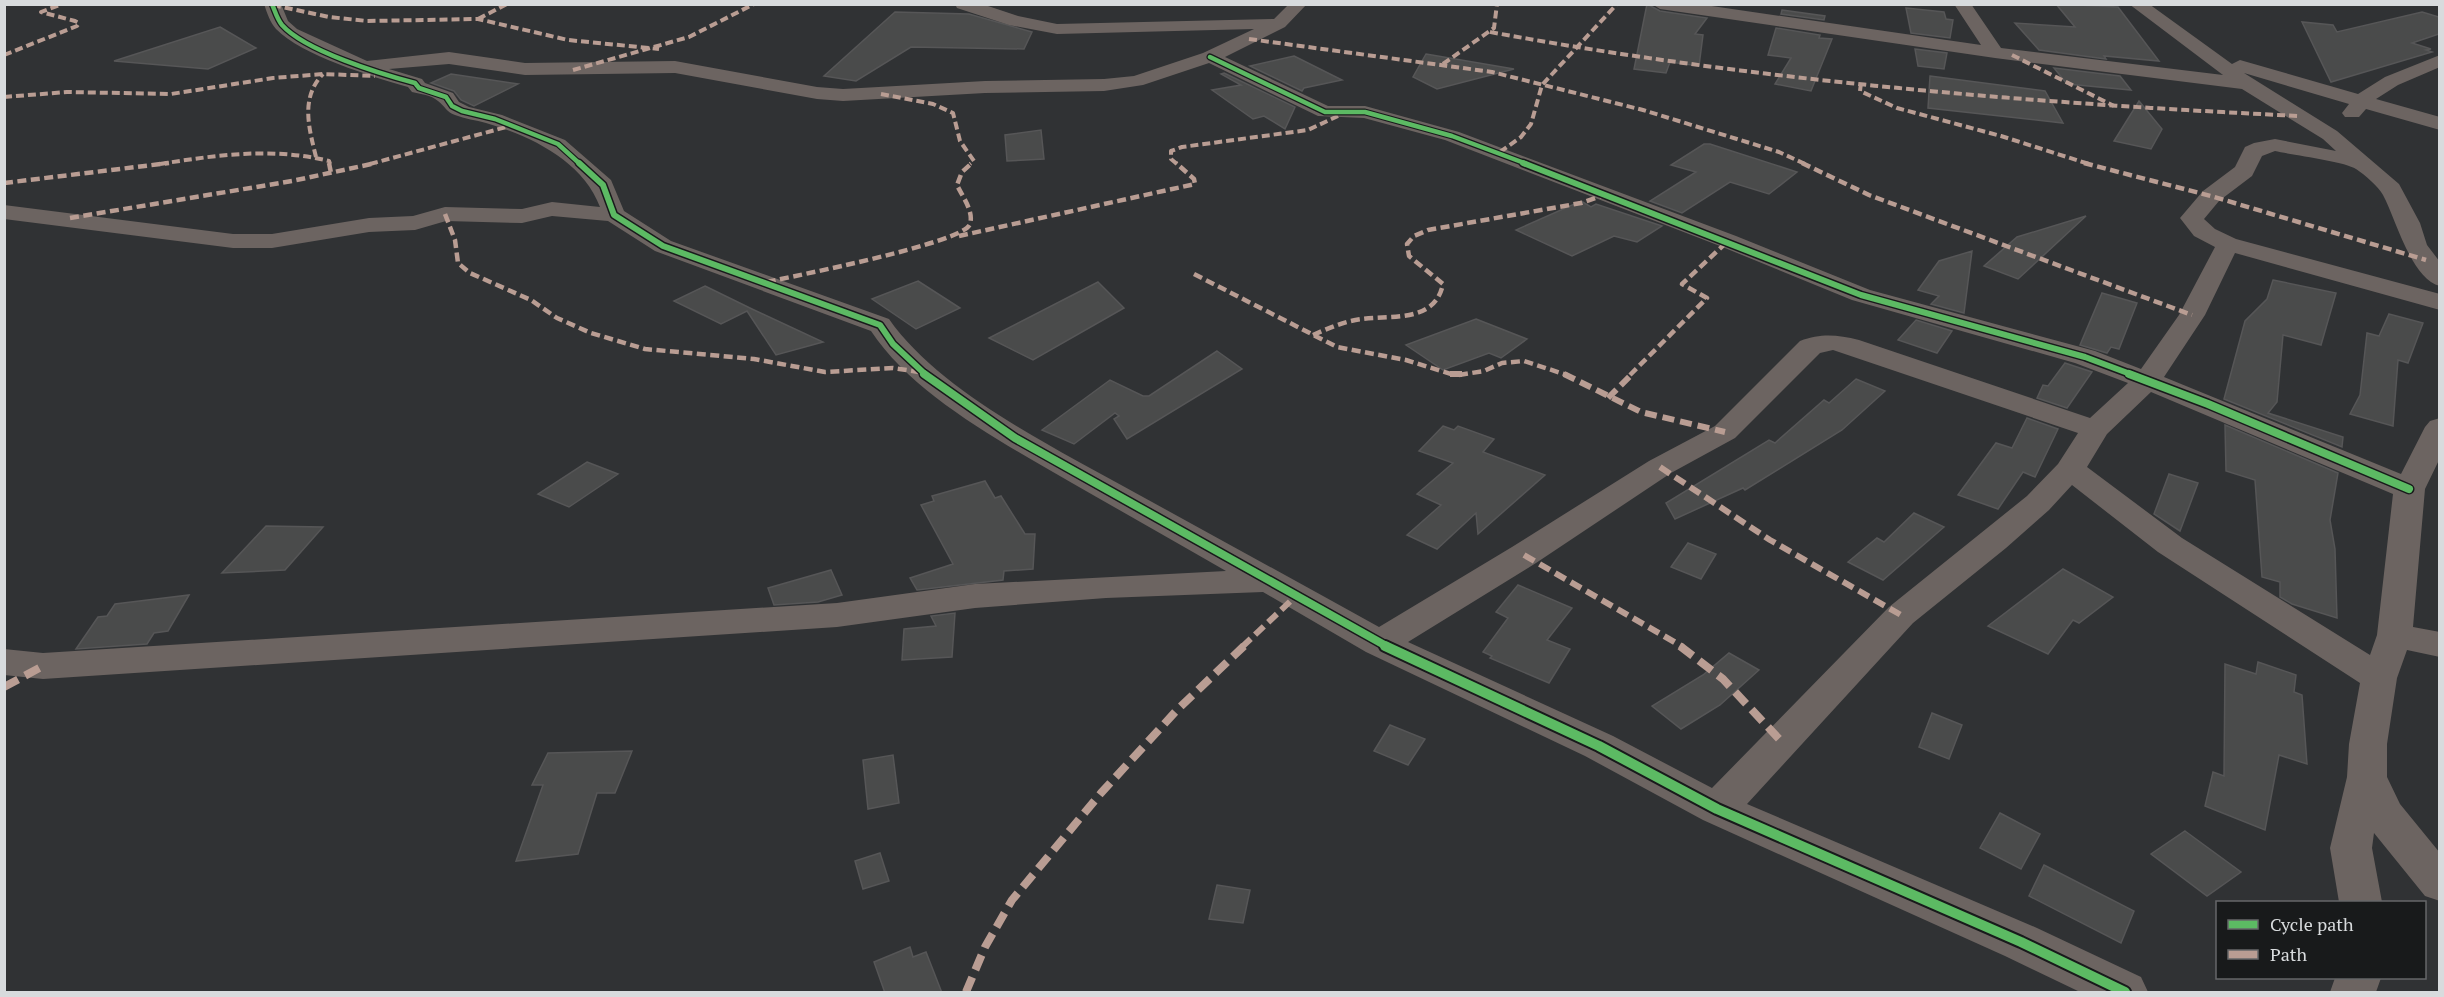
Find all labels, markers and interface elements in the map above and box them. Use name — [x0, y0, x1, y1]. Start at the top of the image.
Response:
legend — [2216, 901, 2426, 979]
text: Cycle path — [2270, 912, 2354, 936]
text: Path — [2270, 942, 2307, 966]

